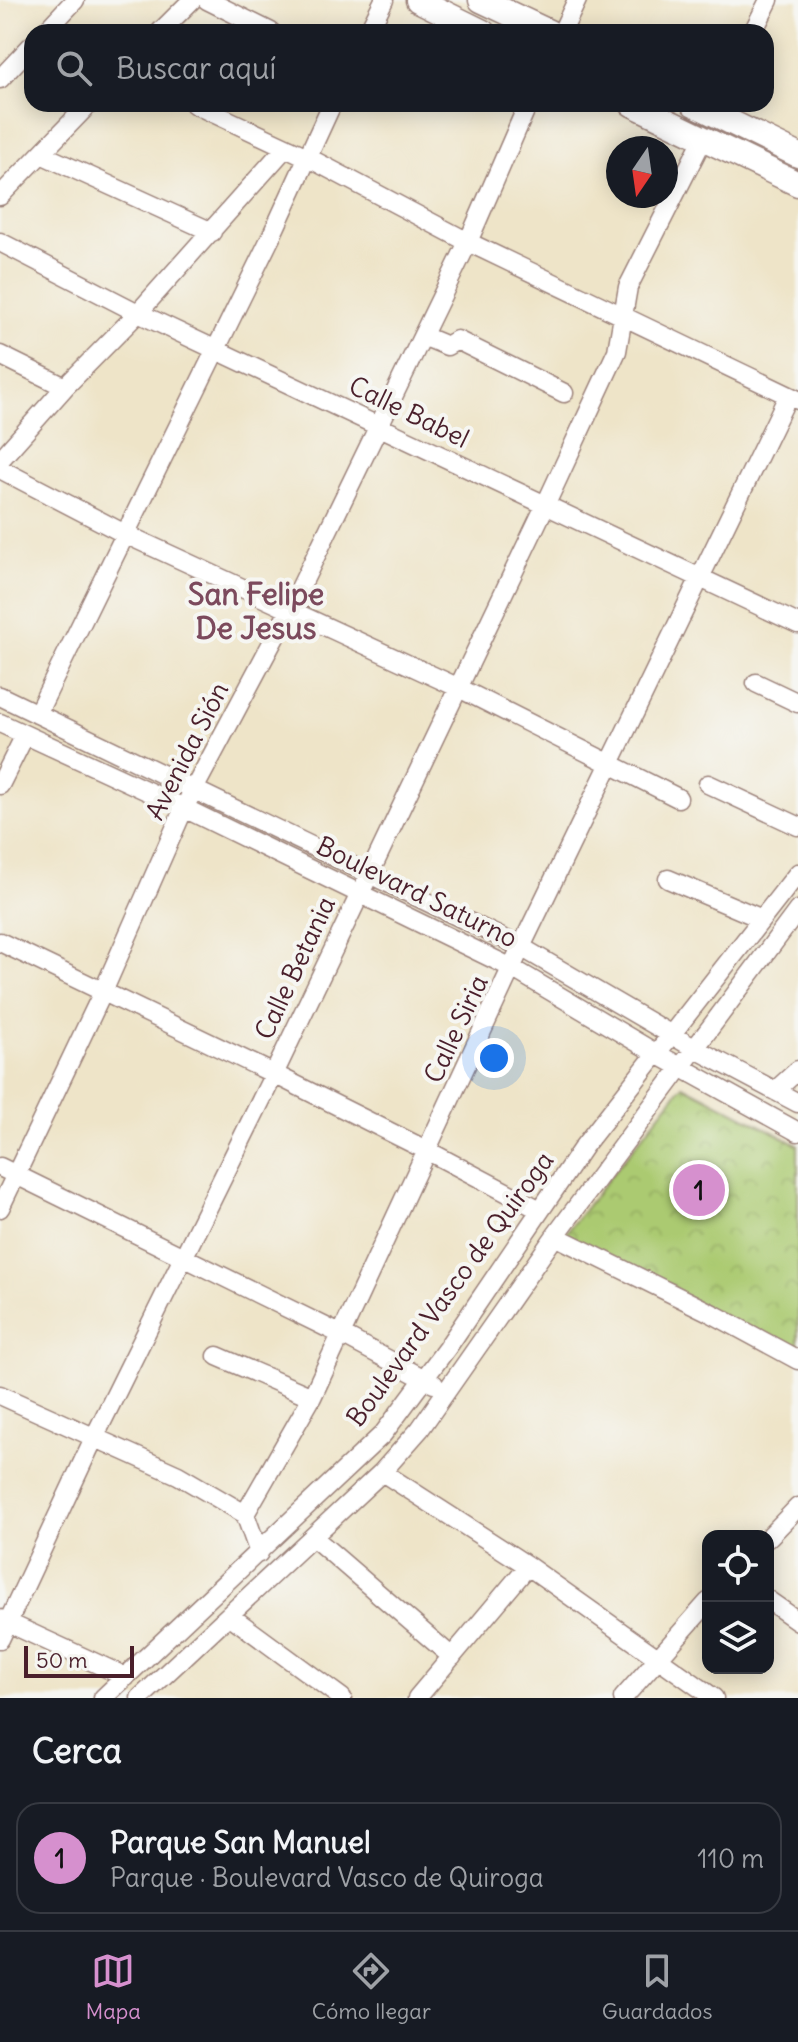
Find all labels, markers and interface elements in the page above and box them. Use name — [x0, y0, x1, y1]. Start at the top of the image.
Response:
search box — [24, 24, 774, 112]
icon: search — [52, 46, 96, 90]
text: Buscar aquí — [116, 49, 276, 87]
north arrow — [606, 136, 678, 208]
street label: Calle Babel — [344, 368, 475, 455]
district label: San Felipe De Jesus — [188, 575, 324, 647]
street label: Avenida Sión — [138, 676, 235, 825]
street label: Boulevard Saturno — [311, 829, 523, 954]
street label: Calle Betania — [247, 891, 342, 1045]
street label: Calle Siria — [416, 970, 495, 1088]
your location — [474, 1038, 514, 1078]
street label: Boulevard Vasco de Quiroga — [339, 1145, 560, 1433]
pin: 1 — [673, 1160, 725, 1220]
map controls — [702, 1530, 774, 1674]
button: locate — [702, 1530, 774, 1602]
button: layers — [702, 1602, 774, 1674]
scale bar — [24, 1642, 134, 1678]
text: 50 m — [36, 1646, 88, 1674]
text: Cerca — [32, 1729, 122, 1772]
text: Parque San Manuel — [110, 1823, 371, 1861]
text: 1 — [55, 1842, 65, 1875]
text: 110 m — [697, 1842, 764, 1875]
text: Parque · Boulevard Vasco de Quiroga — [110, 1861, 544, 1894]
tab: Mapa — [85, 1949, 141, 2025]
tab: Cómo llegar — [312, 1949, 431, 2025]
tab: Guardados — [602, 1949, 713, 2025]

